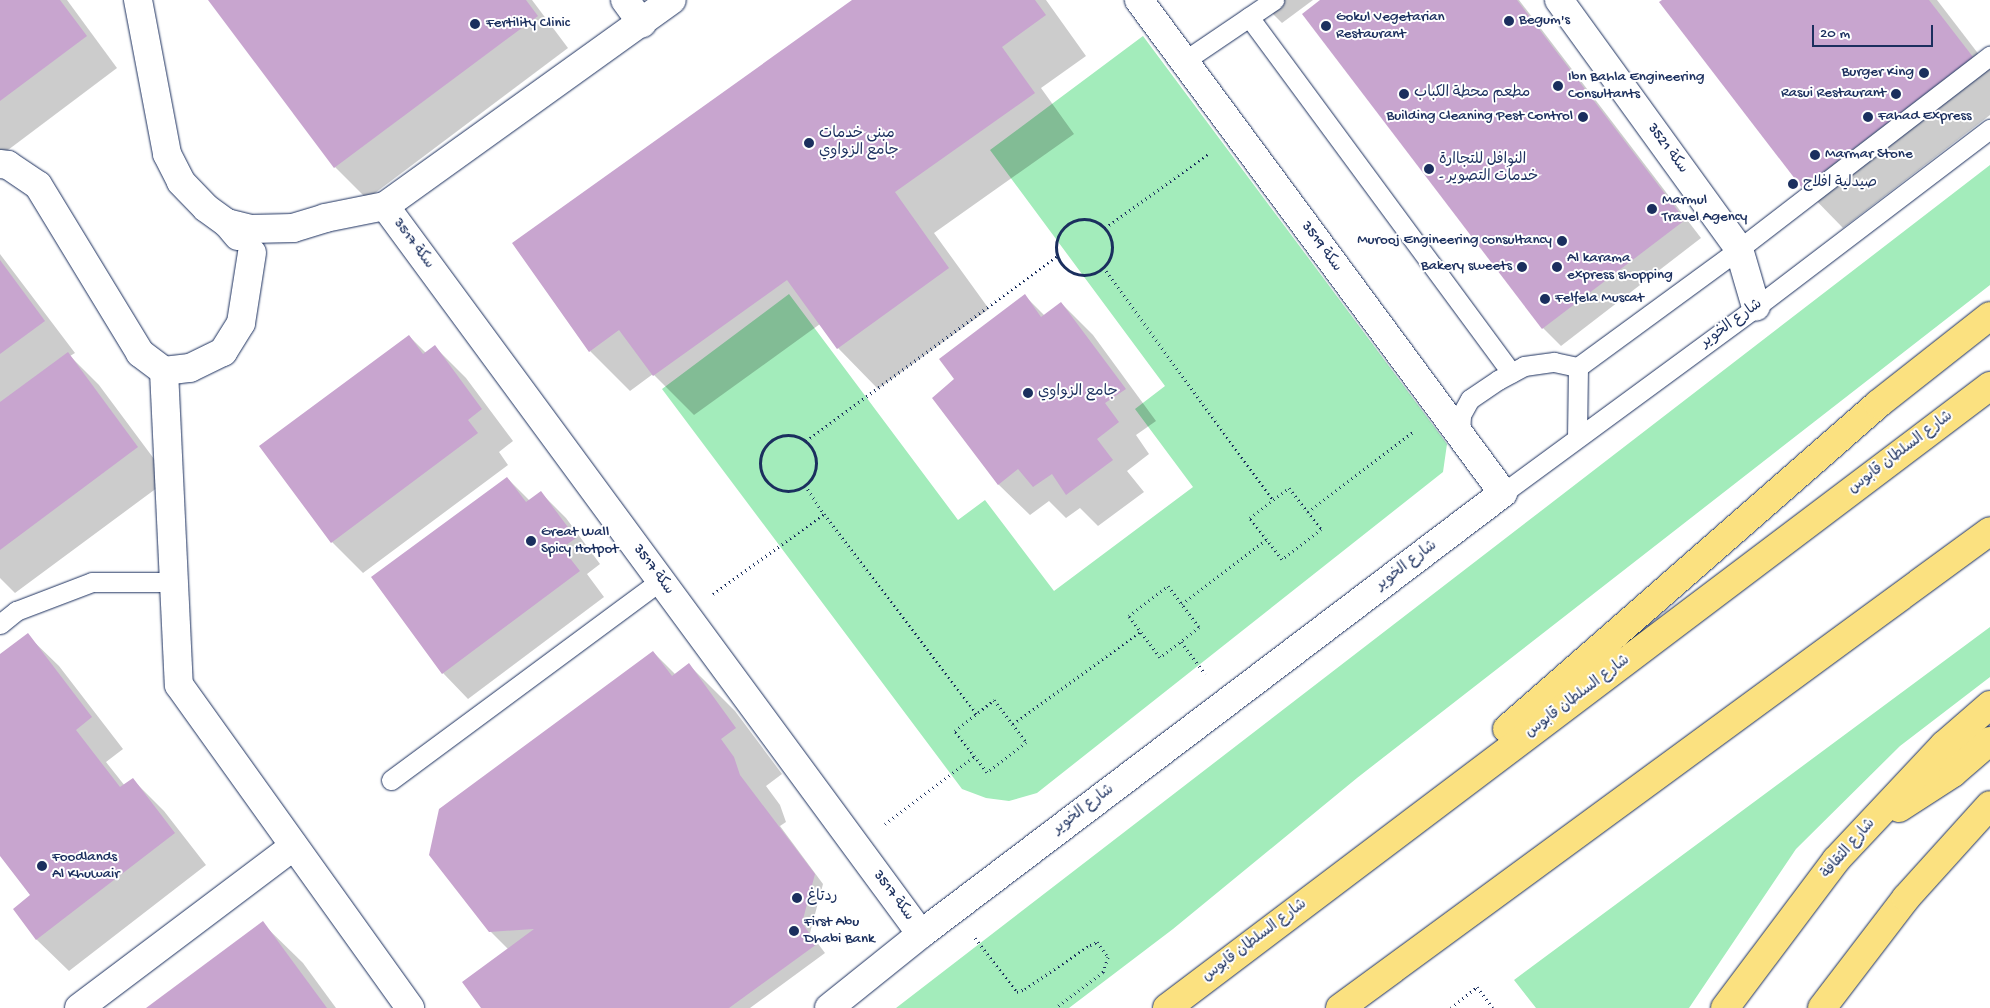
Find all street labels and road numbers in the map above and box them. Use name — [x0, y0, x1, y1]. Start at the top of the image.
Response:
street label: سكة 3521 — [1643, 120, 1691, 178]
street label: سكة 3517 — [389, 215, 437, 273]
street label: سكة 3519 — [1297, 218, 1345, 276]
street label: شارع الخوير — [1698, 296, 1766, 352]
street label: شارع السلطان قابوس — [1845, 408, 1957, 498]
street label: شارع الخوير — [1373, 537, 1441, 595]
street label: سكة 3517 — [629, 541, 677, 599]
street label: شارع السلطان قابوس — [1522, 652, 1634, 742]
street label: شارع الخوير — [1050, 781, 1118, 839]
street label: شارع الثقافة — [1818, 815, 1880, 883]
street label: سكة 3517 — [869, 867, 917, 925]
street label: شارع السلطان قابوس — [1199, 896, 1311, 986]

